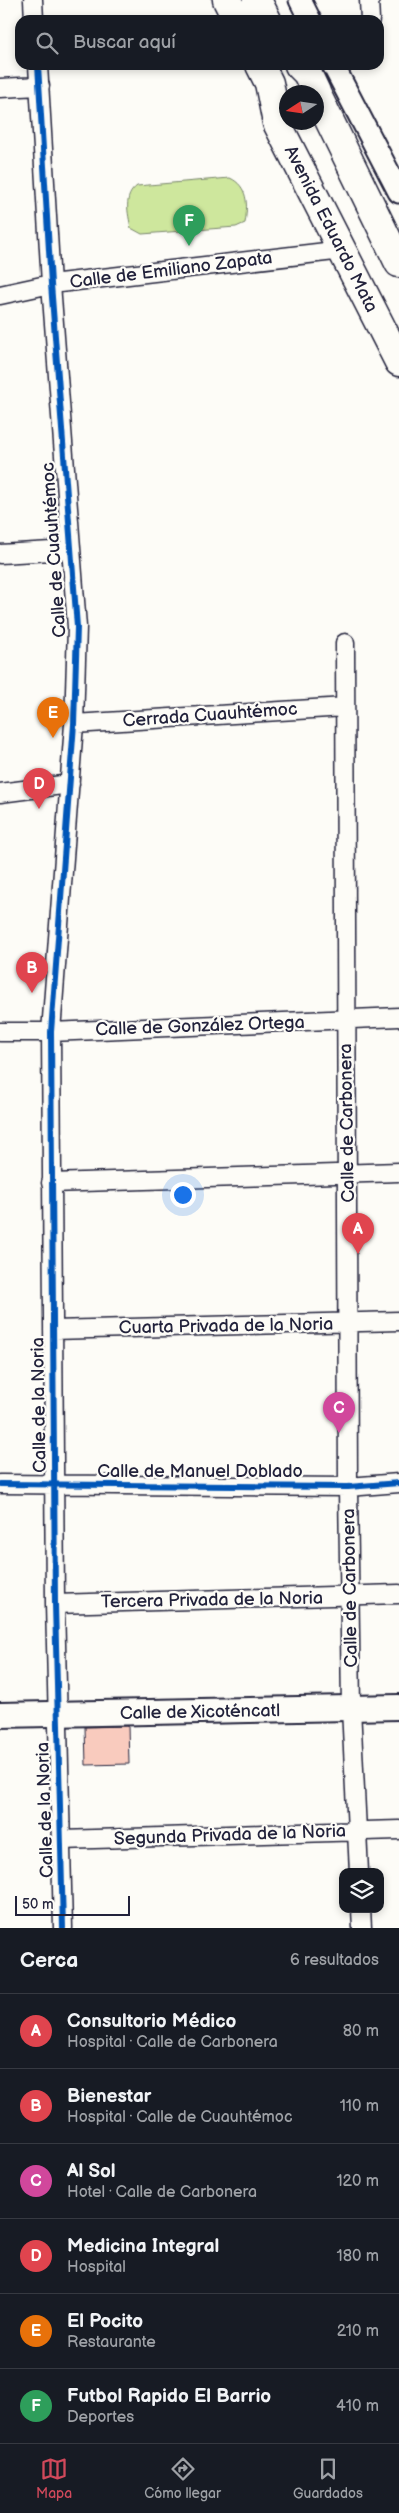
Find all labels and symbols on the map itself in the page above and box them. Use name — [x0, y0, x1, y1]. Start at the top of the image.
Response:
north arrow — [279, 85, 324, 130]
street label: Avenida Eduardo Mata — [280, 142, 382, 316]
pin: F — [173, 205, 205, 246]
street label: Calle de Emiliano Zapata — [69, 247, 273, 293]
street label: Calle de Cuauhtémoc — [37, 462, 71, 638]
pin: E — [37, 697, 69, 738]
street label: Cerrada Cuauhtémoc — [122, 698, 298, 732]
pin: D — [23, 768, 55, 809]
pin: B — [16, 952, 48, 993]
street label: Calle de González Ortega — [95, 1012, 305, 1040]
street label: Calle de Carbonera — [335, 1043, 359, 1203]
your location — [170, 1182, 196, 1208]
pin: A — [342, 1213, 374, 1254]
street label: Cuarta Privada de la Noria — [119, 1314, 333, 1338]
street label: Calle de la Noria — [27, 1337, 51, 1473]
pin: C — [323, 1392, 355, 1433]
street label: Calle de Manuel Doblado — [97, 1461, 303, 1482]
street label: Calle de Carbonera — [338, 1508, 362, 1668]
street label: Tercera Privada de la Noria — [101, 1588, 323, 1612]
street label: Calle de Xicoténcatl — [120, 1700, 280, 1724]
street label: Calle de la Noria — [32, 1742, 58, 1878]
street label: Segunda Privada de la Noria — [114, 1820, 346, 1850]
scale bar — [15, 1893, 130, 1916]

